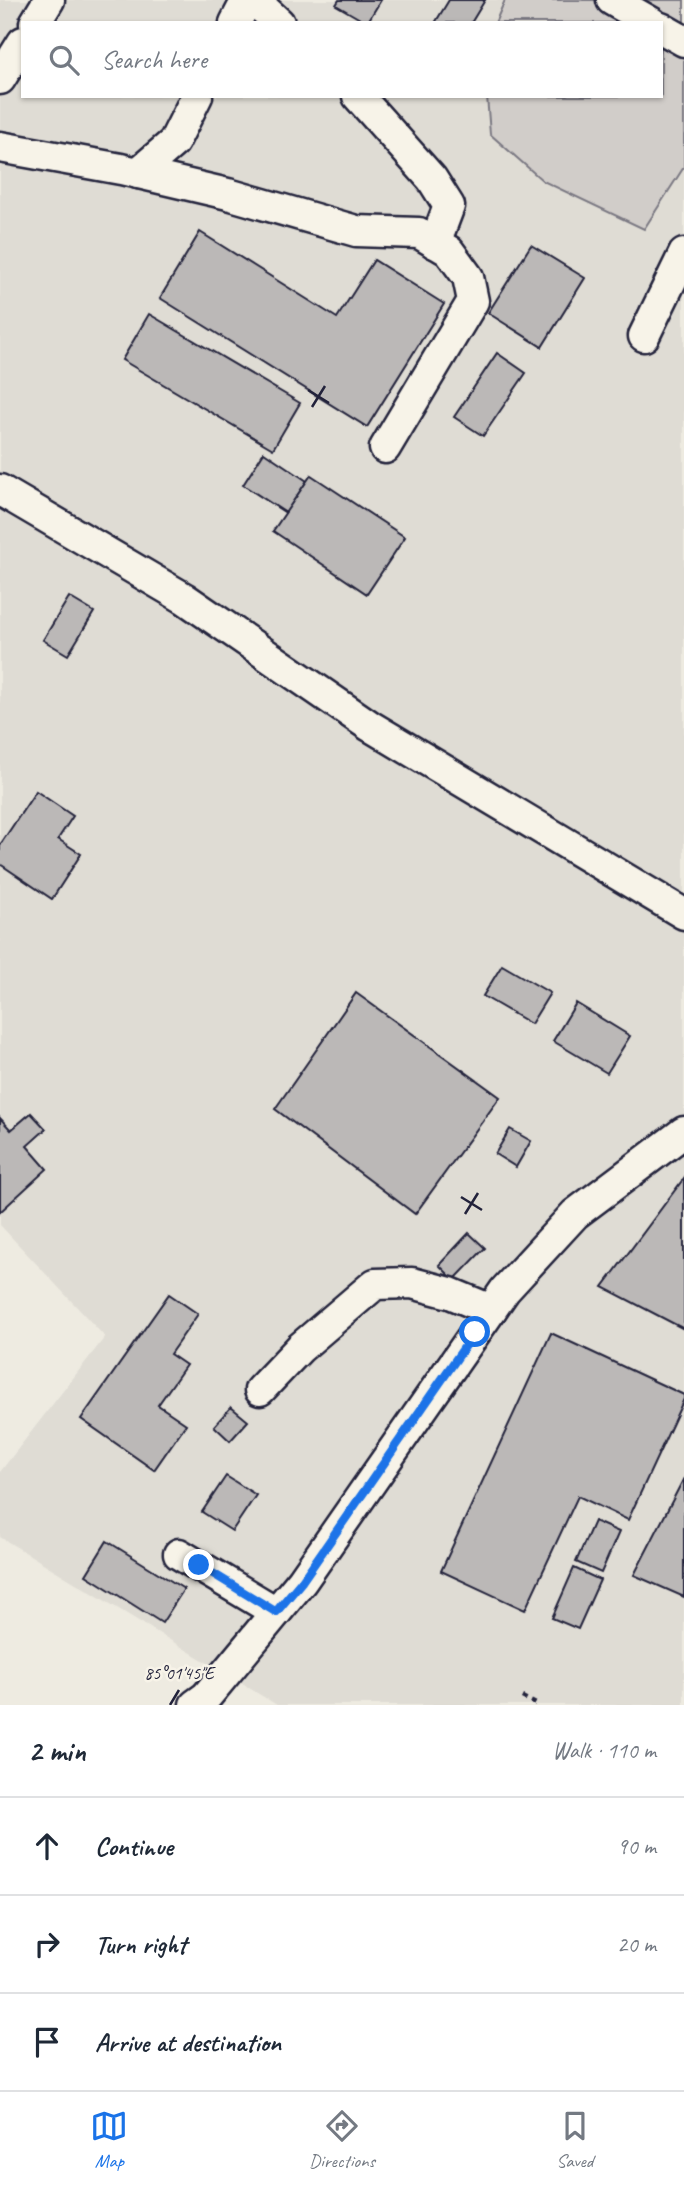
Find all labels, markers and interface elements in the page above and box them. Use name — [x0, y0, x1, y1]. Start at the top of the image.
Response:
search box — [21, 21, 663, 98]
icon: search — [45, 41, 83, 79]
text: Search here — [101, 43, 207, 76]
route start — [459, 1316, 490, 1347]
route end — [183, 1549, 214, 1580]
text: 85°01'45"E — [144, 1662, 216, 1684]
text: 2 min — [28, 1732, 85, 1770]
text: Walk · 110 m — [552, 1736, 656, 1765]
icon: ahead — [28, 1827, 66, 1865]
text: Continue — [95, 1830, 173, 1863]
text: 90 m — [617, 1832, 656, 1861]
icon: right — [28, 1925, 66, 1963]
text: Turn right — [95, 1928, 186, 1961]
text: 20 m — [617, 1930, 656, 1959]
icon: arrive — [28, 2023, 66, 2061]
text: Arrive at destination — [95, 2026, 281, 2059]
tab: Map — [90, 2107, 128, 2173]
tab: Directions — [309, 2107, 375, 2173]
tab: Saved — [556, 2107, 594, 2173]

